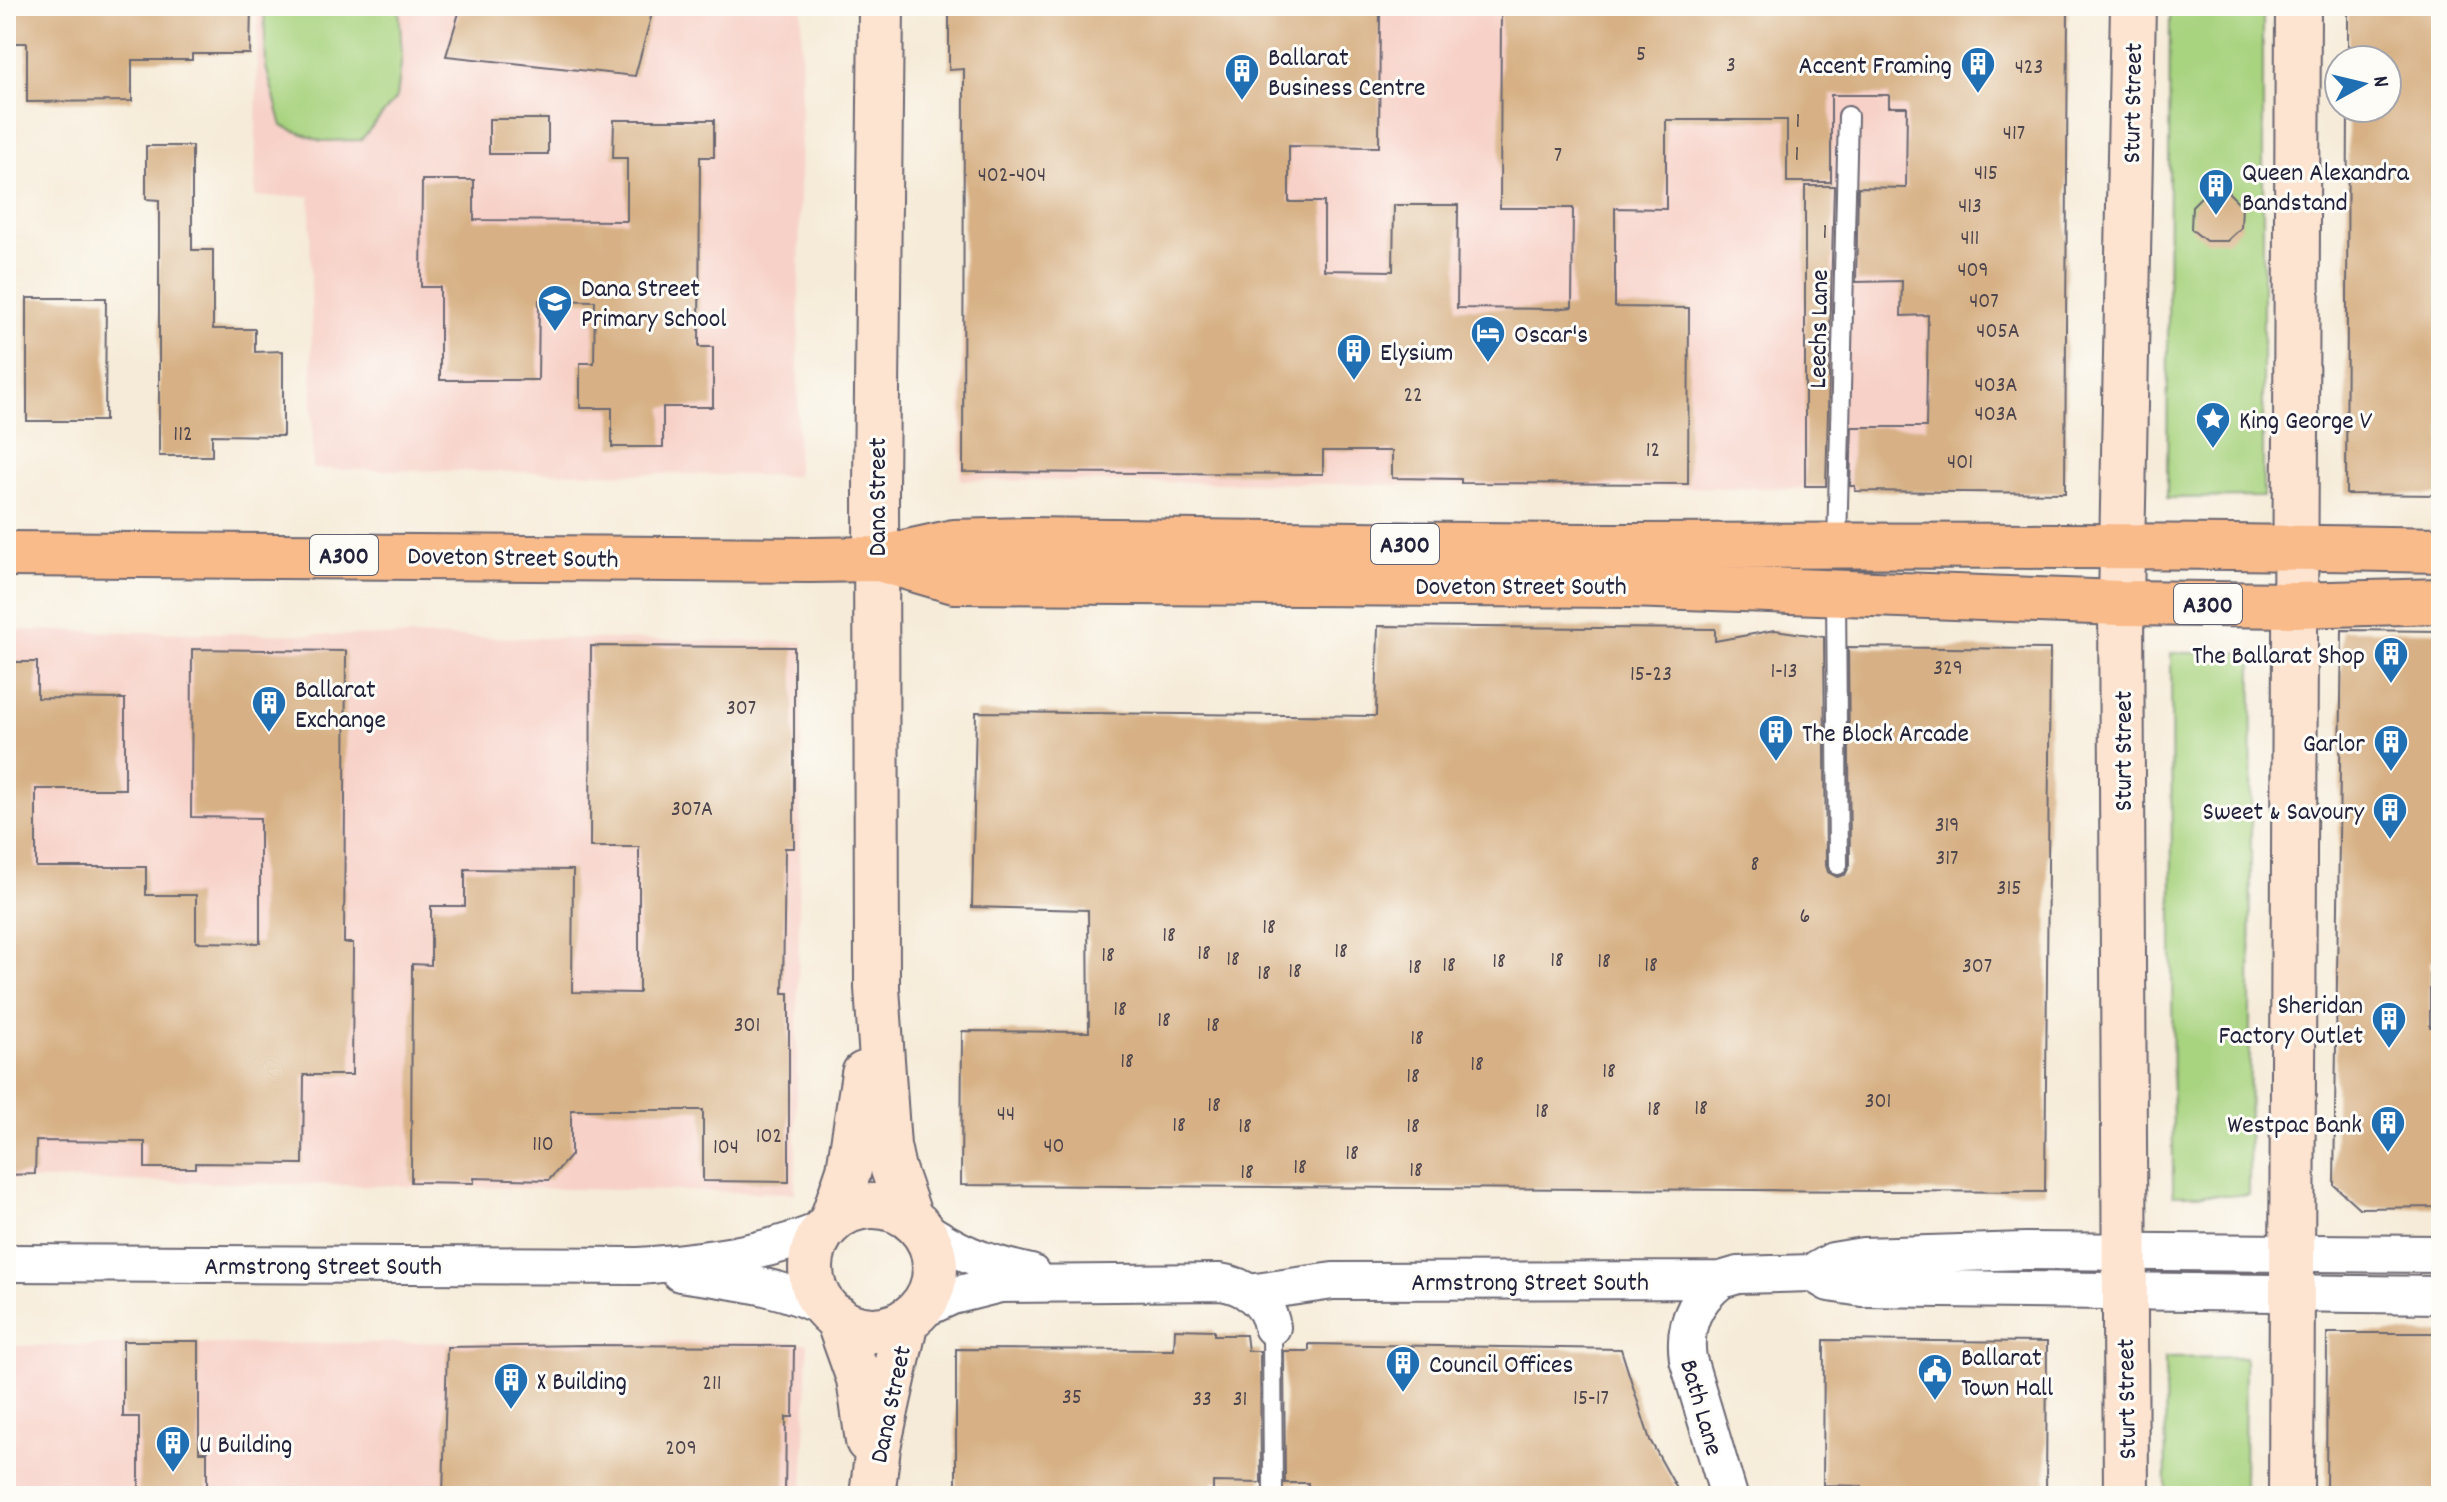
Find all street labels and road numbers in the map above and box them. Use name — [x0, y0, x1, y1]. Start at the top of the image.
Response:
street label: Sturt Street — [2115, 42, 2154, 164]
street label: Leechs Lane — [1801, 269, 1840, 389]
street label: Dana Street — [861, 437, 898, 556]
road number: A300 — [1371, 524, 1439, 564]
road number: A300 — [310, 535, 378, 575]
street label: Doveton Street South — [407, 539, 619, 580]
street label: Doveton Street South — [1415, 570, 1627, 607]
road number: A300 — [2174, 584, 2242, 624]
street label: Sturt Street — [2107, 690, 2144, 811]
street label: Armstrong Street South — [204, 1250, 442, 1287]
street label: Armstrong Street South — [1411, 1266, 1649, 1303]
street label: Sturt Street — [2109, 1338, 2148, 1460]
street label: Dana Street — [862, 1342, 923, 1467]
street label: Bath Lane — [1668, 1356, 1731, 1460]

